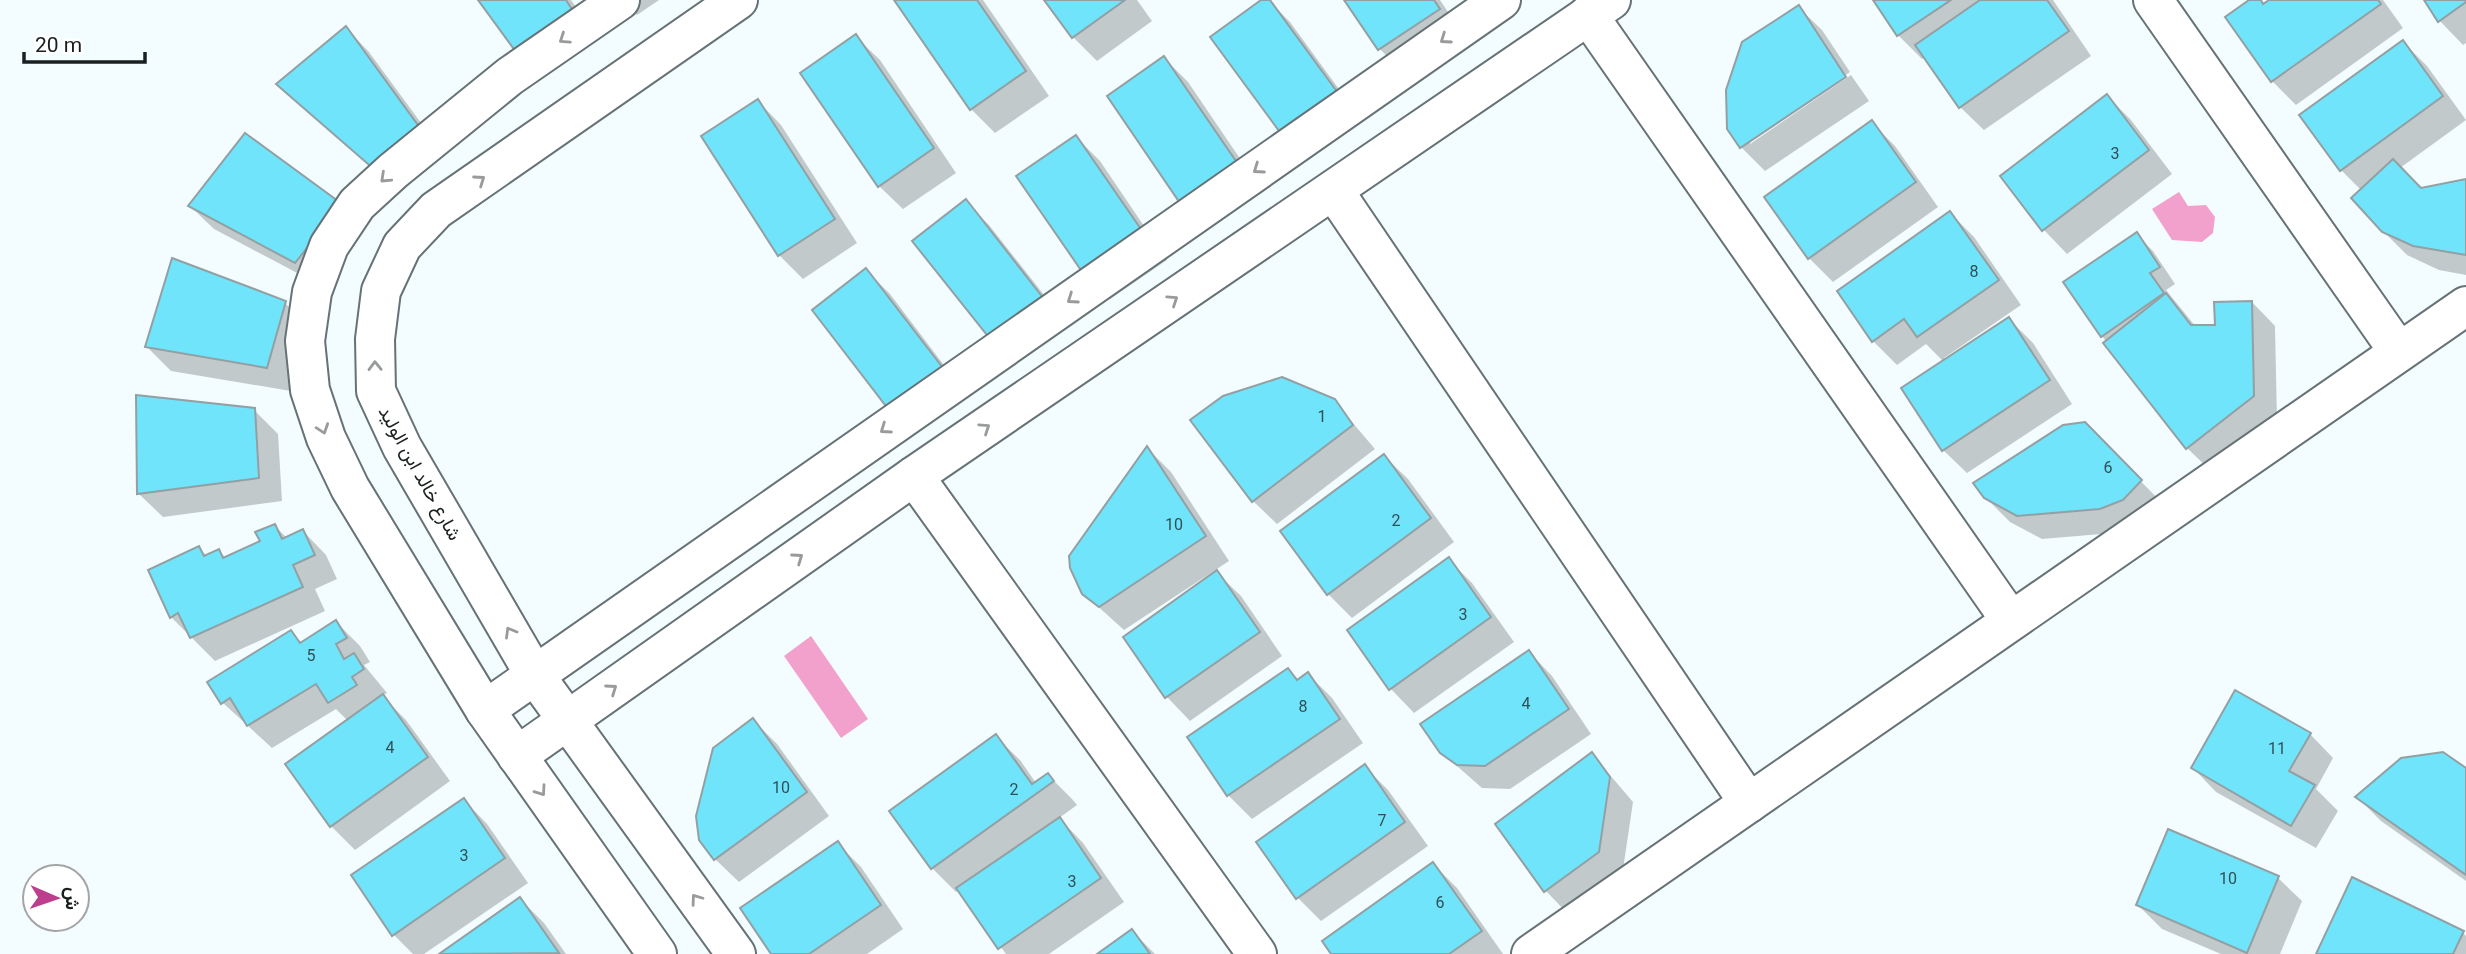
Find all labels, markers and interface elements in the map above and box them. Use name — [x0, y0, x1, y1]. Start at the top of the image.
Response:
scale bar — [24, 21, 145, 65]
one-way arrow — [559, 31, 572, 43]
one-way arrow — [1440, 31, 1453, 43]
text: 20 m — [35, 33, 82, 57]
house number: 3 — [2111, 144, 2120, 163]
one-way arrow — [1253, 161, 1266, 173]
one-way arrow — [380, 170, 393, 183]
one-way arrow — [472, 176, 485, 188]
house number: 8 — [1970, 262, 1979, 281]
one-way arrow — [1067, 291, 1080, 303]
one-way arrow — [1165, 296, 1178, 308]
one-way arrow — [368, 360, 383, 371]
street label: شارع خالد ابن الوليد — [373, 402, 466, 545]
house number: 1 — [1318, 407, 1327, 426]
one-way arrow — [880, 421, 893, 433]
one-way arrow — [315, 422, 329, 434]
one-way arrow — [977, 424, 990, 436]
house number: 6 — [2104, 458, 2113, 477]
house number: 2 — [1392, 511, 1401, 530]
house number: 10 — [1165, 515, 1183, 534]
one-way arrow — [790, 554, 803, 566]
house number: 3 — [1459, 605, 1468, 624]
one-way arrow — [505, 627, 518, 639]
house number: 5 — [307, 646, 316, 665]
one-way arrow — [604, 685, 617, 697]
house number: 4 — [1522, 694, 1531, 713]
house number: 8 — [1299, 697, 1308, 716]
house number: 4 — [386, 738, 395, 757]
house number: 11 — [2268, 739, 2286, 758]
house number: 10 — [772, 778, 790, 797]
house number: 2 — [1010, 780, 1019, 799]
one-way arrow — [533, 783, 545, 796]
house number: 7 — [1378, 811, 1387, 830]
house number: 3 — [460, 846, 469, 865]
north arrow — [21, 863, 91, 933]
house number: 10 — [2219, 869, 2237, 888]
house number: 3 — [1068, 872, 1077, 891]
text: ش — [61, 887, 84, 911]
house number: 6 — [1436, 893, 1445, 912]
one-way arrow — [691, 894, 704, 907]

